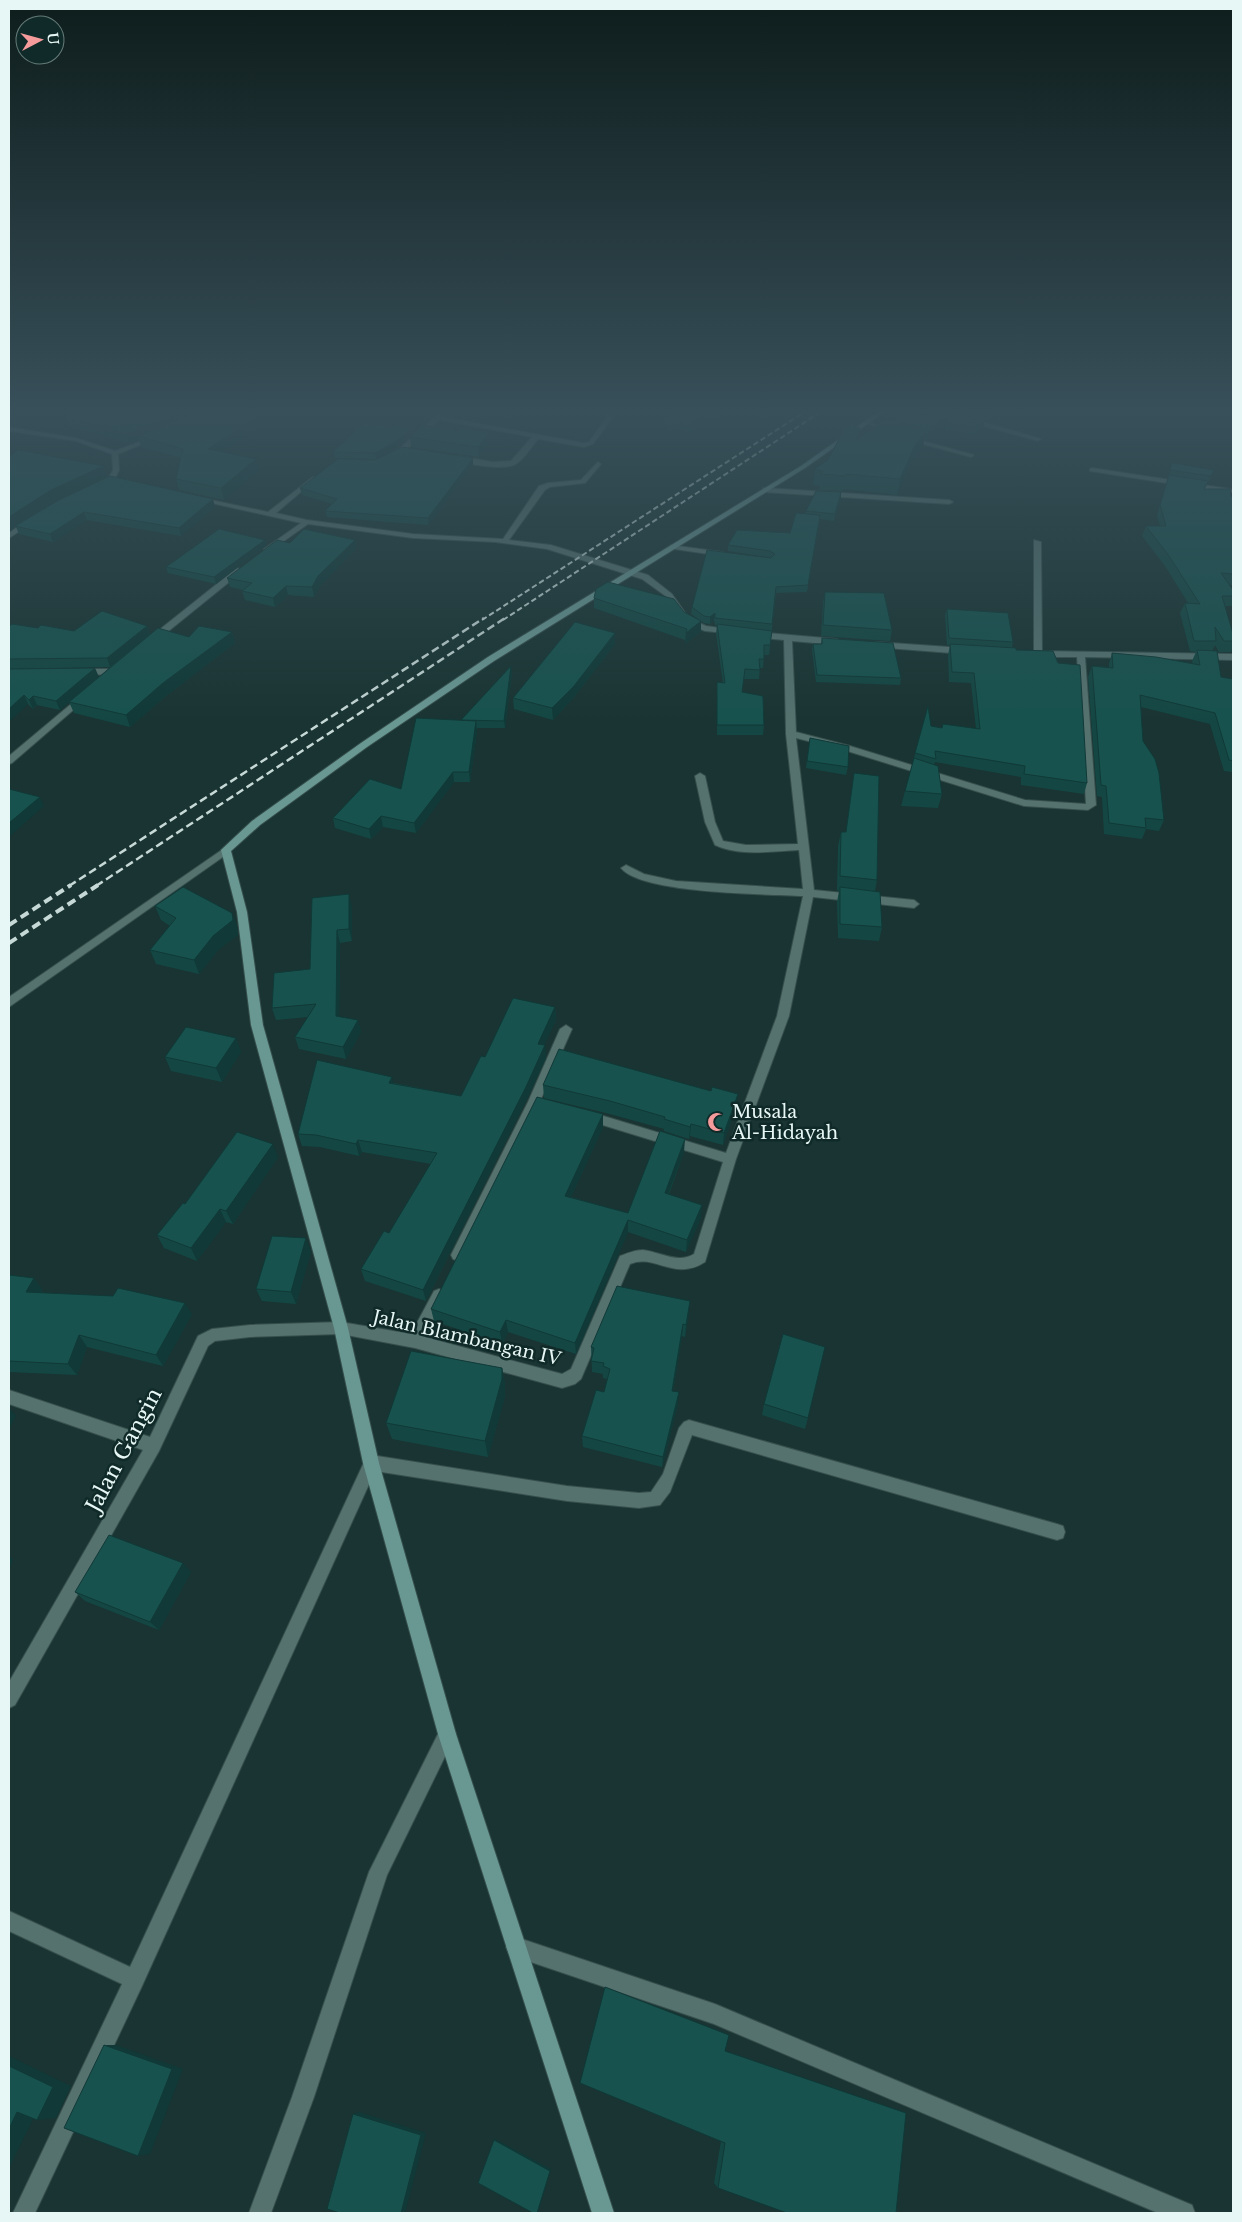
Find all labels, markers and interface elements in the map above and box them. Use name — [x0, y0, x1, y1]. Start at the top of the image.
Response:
north arrow — [15, 15, 65, 65]
text: U — [43, 32, 63, 46]
place label: Musala Al-Hidayah — [731, 1101, 838, 1144]
mosque icon: Musala Al-Hidayah — [706, 1111, 728, 1133]
street label: Jalan Blambangan IV — [369, 1305, 564, 1371]
street label: Jalan Gangin — [79, 1384, 168, 1519]

